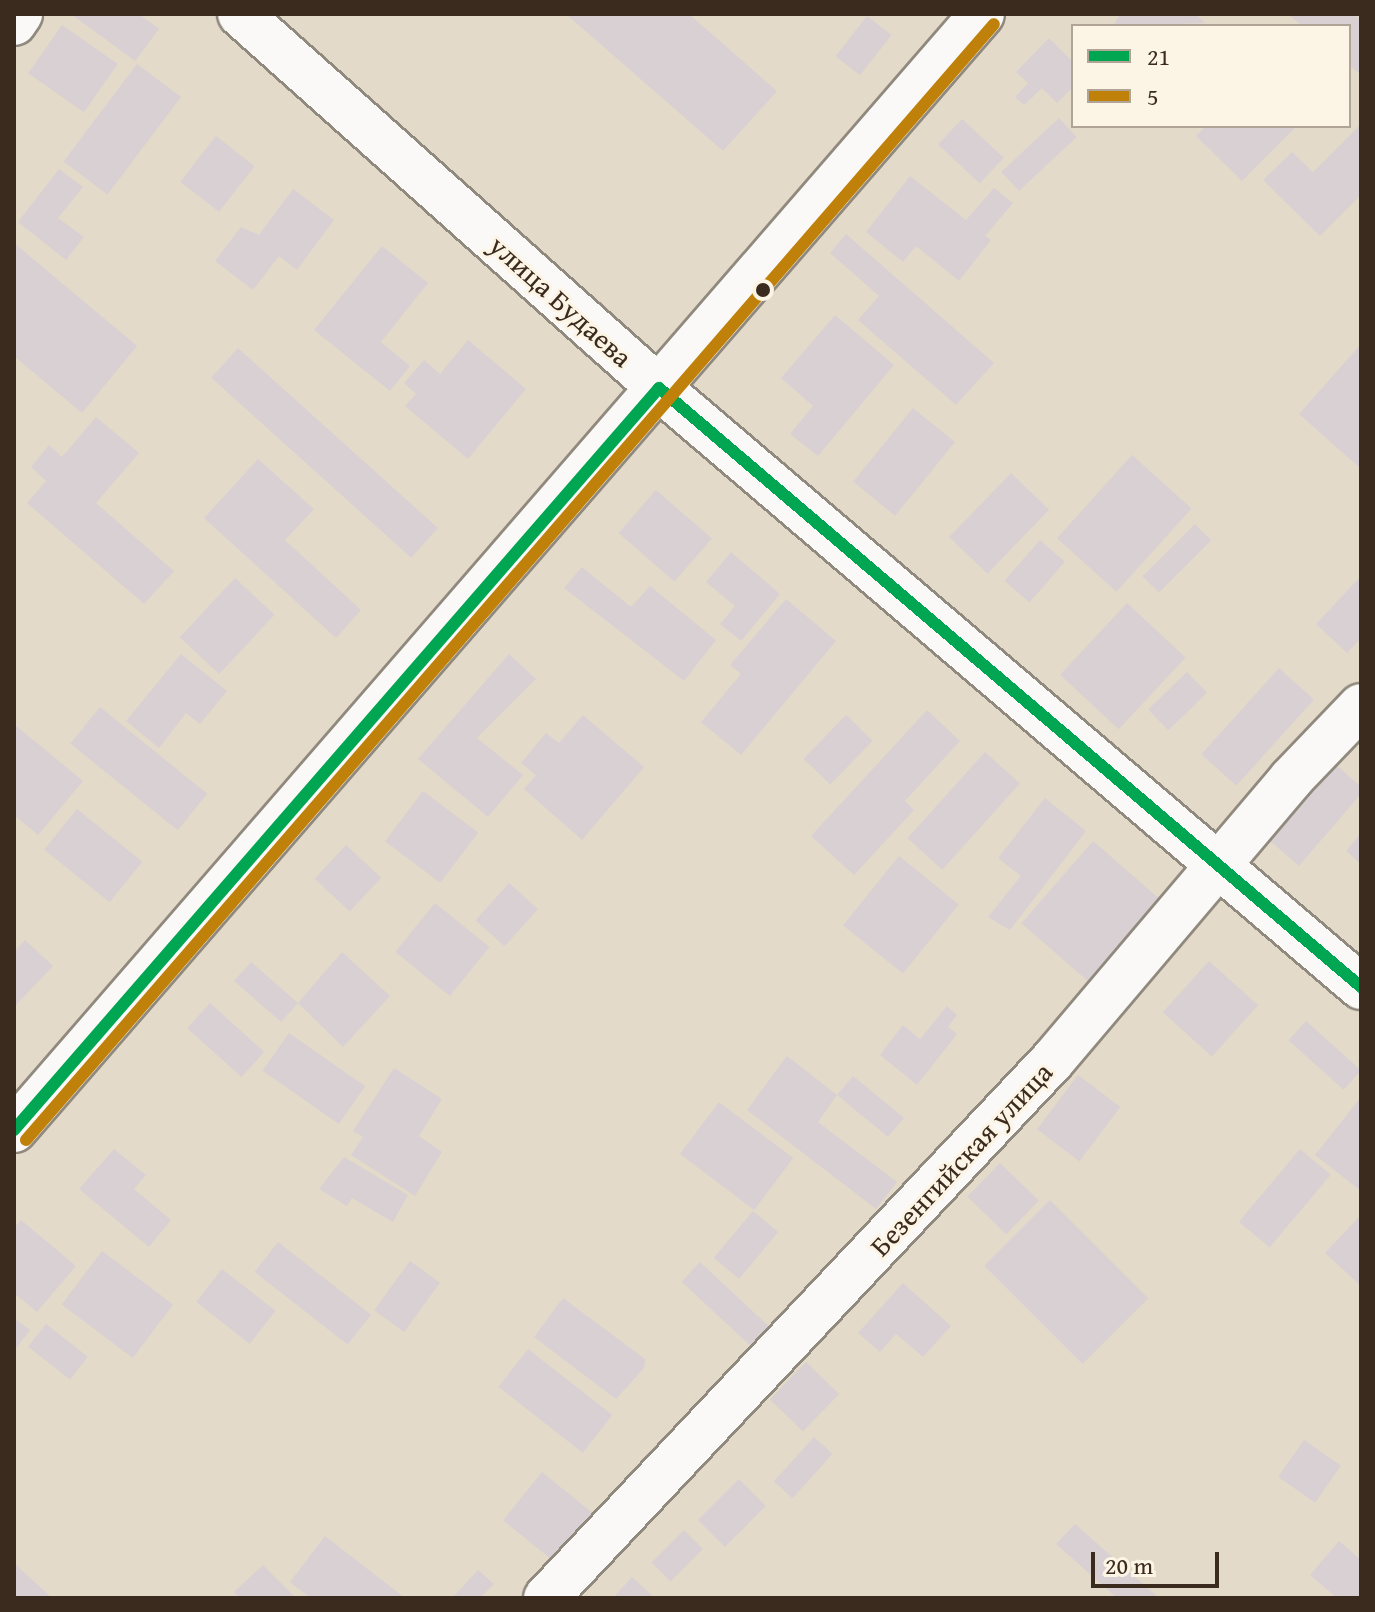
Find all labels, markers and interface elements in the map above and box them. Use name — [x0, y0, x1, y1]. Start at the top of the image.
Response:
legend — [1071, 24, 1351, 128]
text: 21 — [1147, 39, 1170, 74]
text: 5 — [1147, 79, 1159, 114]
street label: улица Будаева — [483, 228, 639, 374]
unlabelled marker — [755, 282, 771, 298]
street label: Безенгийская улица — [863, 1055, 1059, 1263]
scale bar — [1095, 1536, 1223, 1586]
text: 20 m — [1105, 1548, 1153, 1583]

